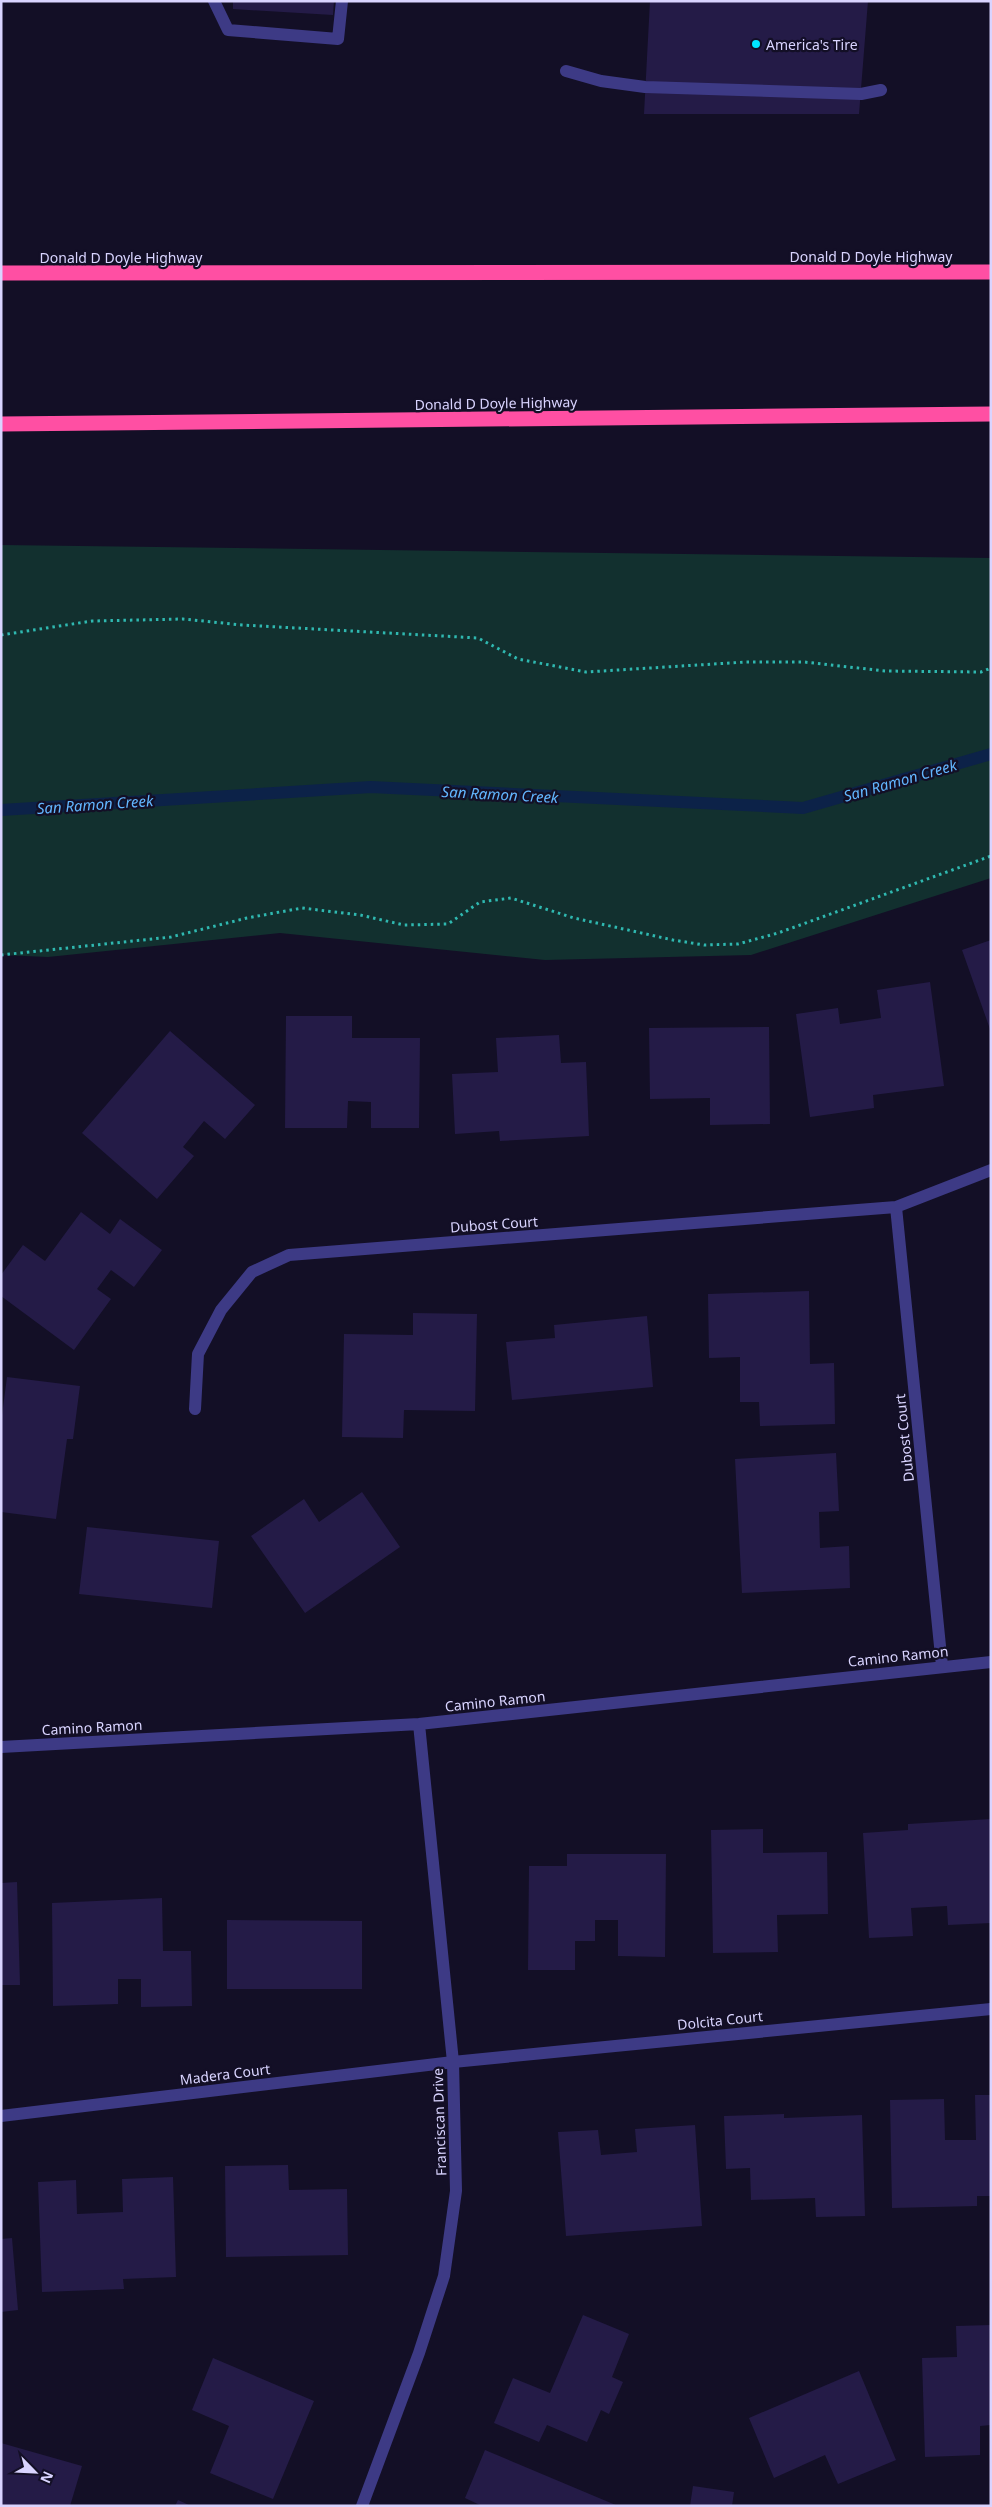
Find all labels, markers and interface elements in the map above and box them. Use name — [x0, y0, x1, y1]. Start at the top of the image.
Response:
place label: America's Tire — [766, 35, 858, 54]
marker: America's Tire — [750, 38, 762, 50]
street label: Donald D Doyle Highway — [790, 247, 953, 266]
street label: Donald D Doyle Highway — [40, 248, 203, 267]
street label: Donald D Doyle Highway — [414, 392, 578, 414]
water label: San Ramon Creek — [841, 754, 959, 806]
water label: San Ramon Creek — [441, 781, 559, 807]
water label: San Ramon Creek — [36, 790, 155, 818]
street label: Dubost Court — [449, 1211, 539, 1237]
street label: Dubost Court — [890, 1393, 918, 1483]
street label: Camino Ramon — [847, 1641, 949, 1671]
street label: Camino Ramon — [444, 1686, 546, 1716]
street label: Camino Ramon — [41, 1715, 143, 1739]
street label: Dolcita Court — [676, 2006, 764, 2034]
street label: Madera Court — [179, 2059, 271, 2089]
street label: Franciscan Drive — [428, 2068, 450, 2176]
north arrow — [10, 2447, 60, 2497]
text: N — [36, 2468, 58, 2487]

